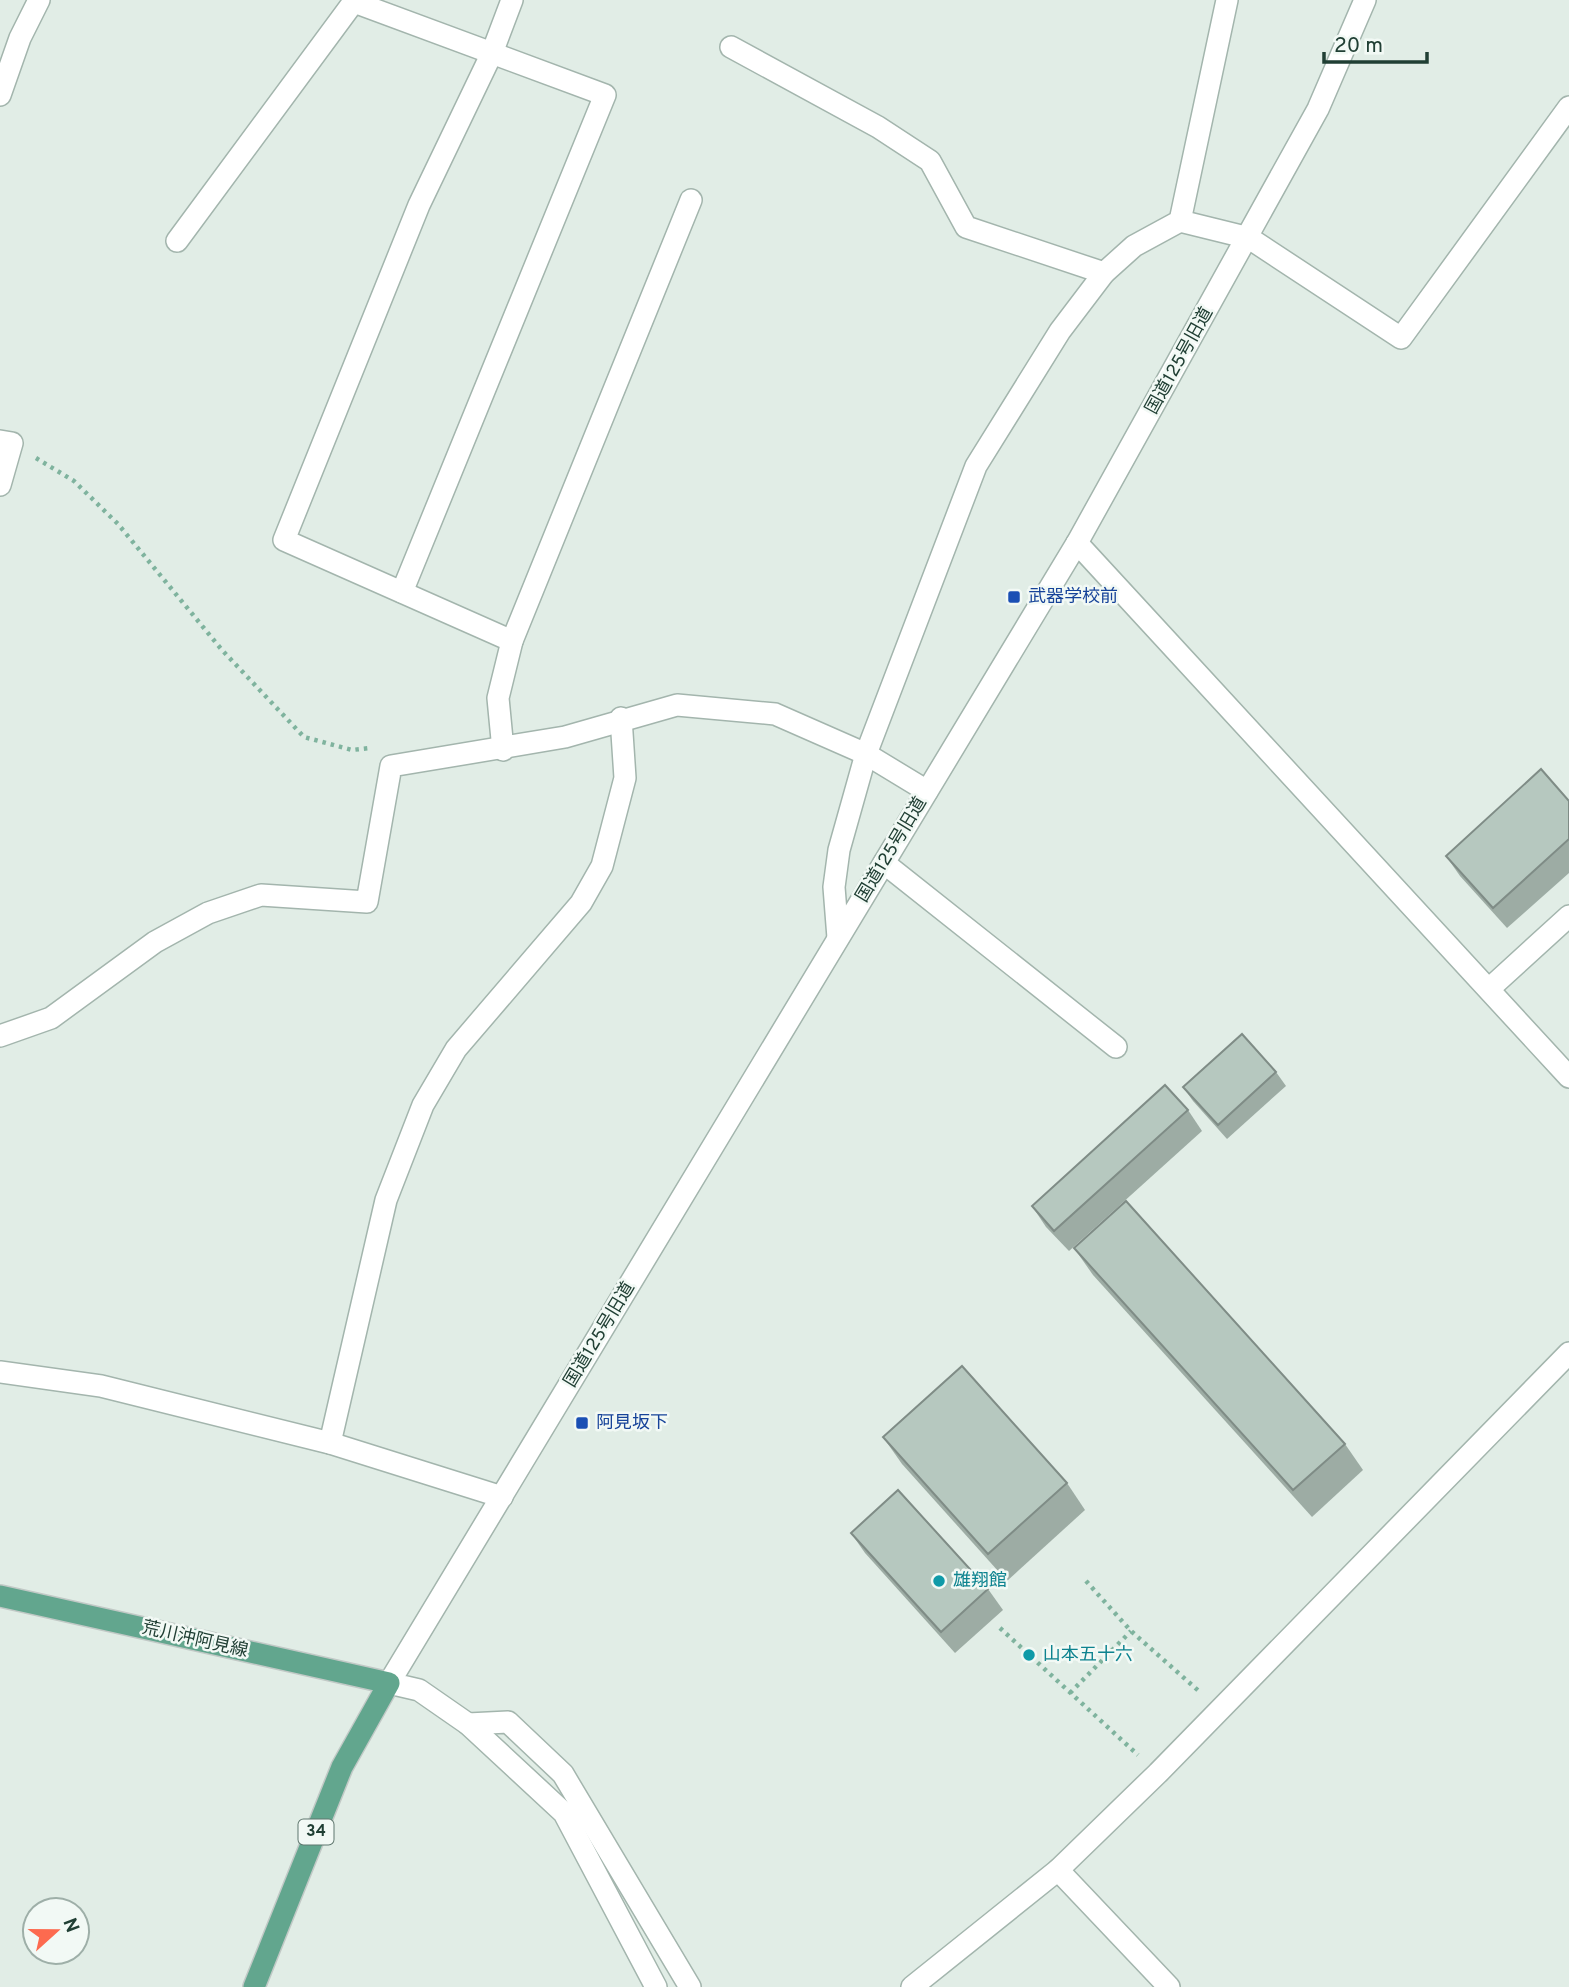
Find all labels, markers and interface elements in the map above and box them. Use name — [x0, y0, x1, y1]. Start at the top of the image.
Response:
scale bar — [1324, 21, 1427, 65]
text: 20 m — [1334, 33, 1383, 60]
street label: 国道125号旧道 — [1141, 303, 1219, 419]
place label: 武器学校前 — [1028, 586, 1118, 609]
marker: 武器学校前 — [1006, 589, 1022, 605]
street label: 国道125号旧道 — [852, 793, 932, 907]
street label: 国道125号旧道 — [560, 1278, 640, 1392]
place label: 阿見坂下 — [596, 1412, 668, 1435]
marker: 阿見坂下 — [574, 1415, 590, 1431]
place label: 雄翔館 — [953, 1570, 1007, 1593]
marker: 雄翔館 — [931, 1573, 947, 1589]
street label: 荒川沖阿見線 — [140, 1617, 250, 1663]
place label: 山本五十六 — [1043, 1644, 1133, 1667]
marker: 山本五十六 — [1021, 1647, 1037, 1663]
road number: 34 — [298, 1820, 334, 1844]
north arrow — [21, 1896, 91, 1966]
text: N — [56, 1915, 84, 1936]

